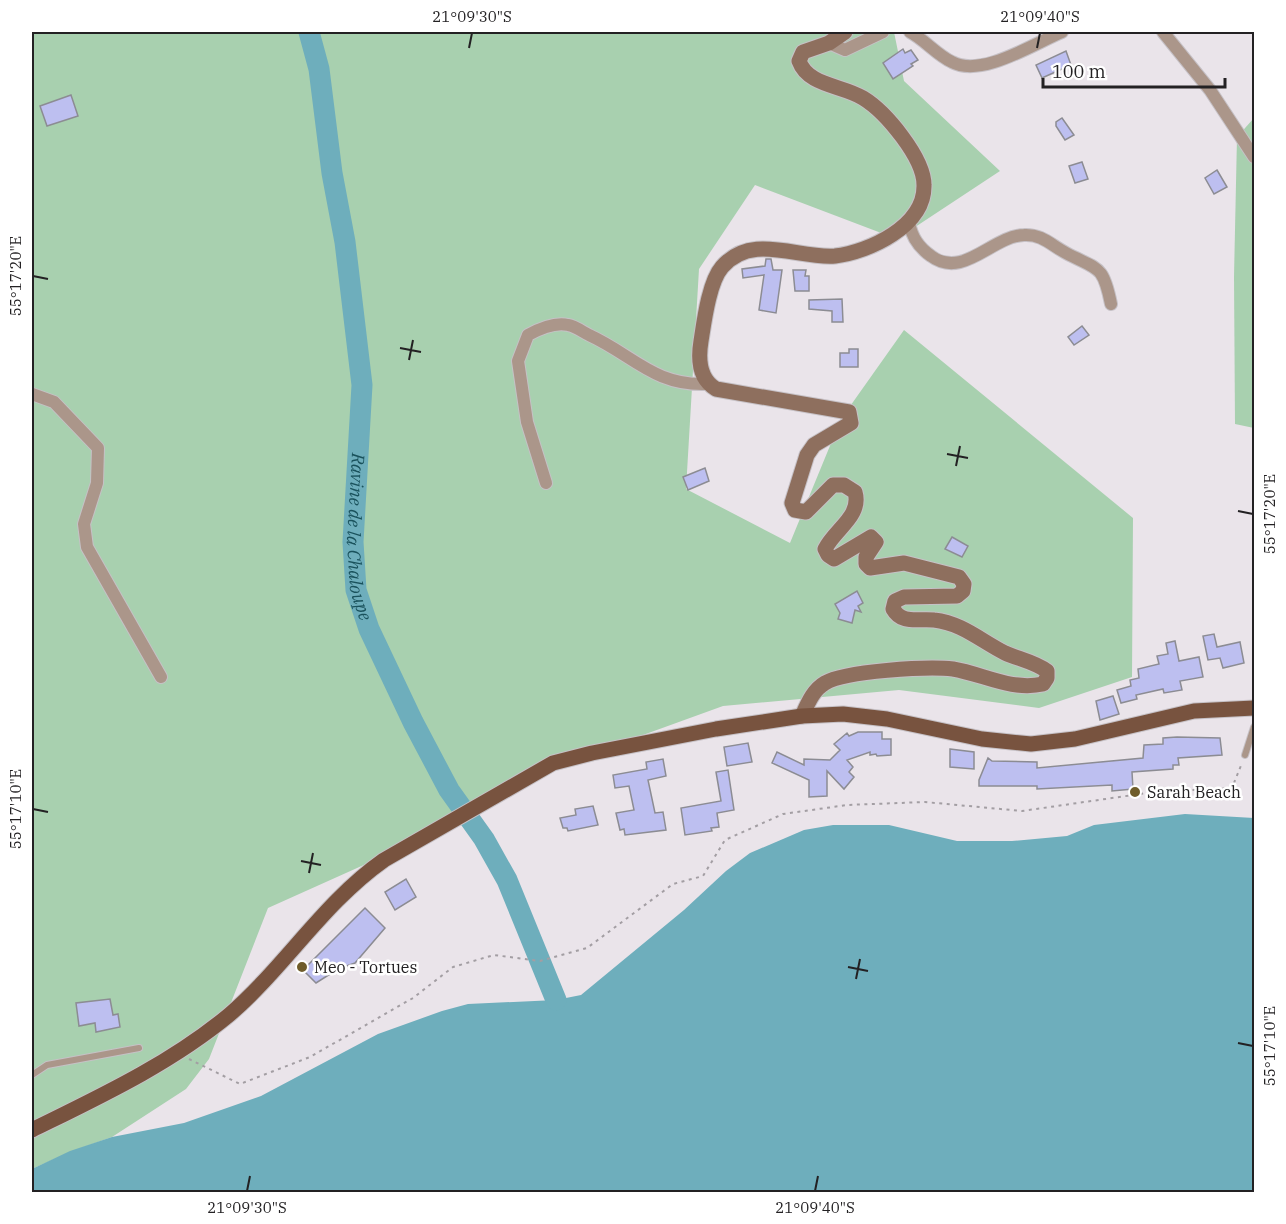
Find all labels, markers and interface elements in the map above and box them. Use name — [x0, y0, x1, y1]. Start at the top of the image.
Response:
text: 21°09'30"S — [432, 7, 512, 26]
text: 21°09'40"S — [1000, 7, 1080, 26]
scale bar — [1043, 51, 1224, 89]
text: 100 m — [1052, 60, 1106, 83]
text: 55°17'20"E — [6, 236, 25, 316]
water label: Ravine de la Chaloupe — [342, 451, 377, 624]
text: 55°17'20"E — [1260, 474, 1279, 554]
text: 55°17'10"E — [6, 769, 25, 849]
place label: Sarah Beach — [1147, 782, 1241, 802]
marker: Sarah Beach — [1128, 785, 1142, 799]
place label: Meo - Tortues — [314, 957, 417, 977]
marker: Meo - Tortues — [295, 960, 309, 974]
text: 55°17'10"E — [1260, 1006, 1279, 1086]
text: 21°09'30"S — [207, 1198, 287, 1217]
text: 21°09'40"S — [775, 1198, 855, 1217]

